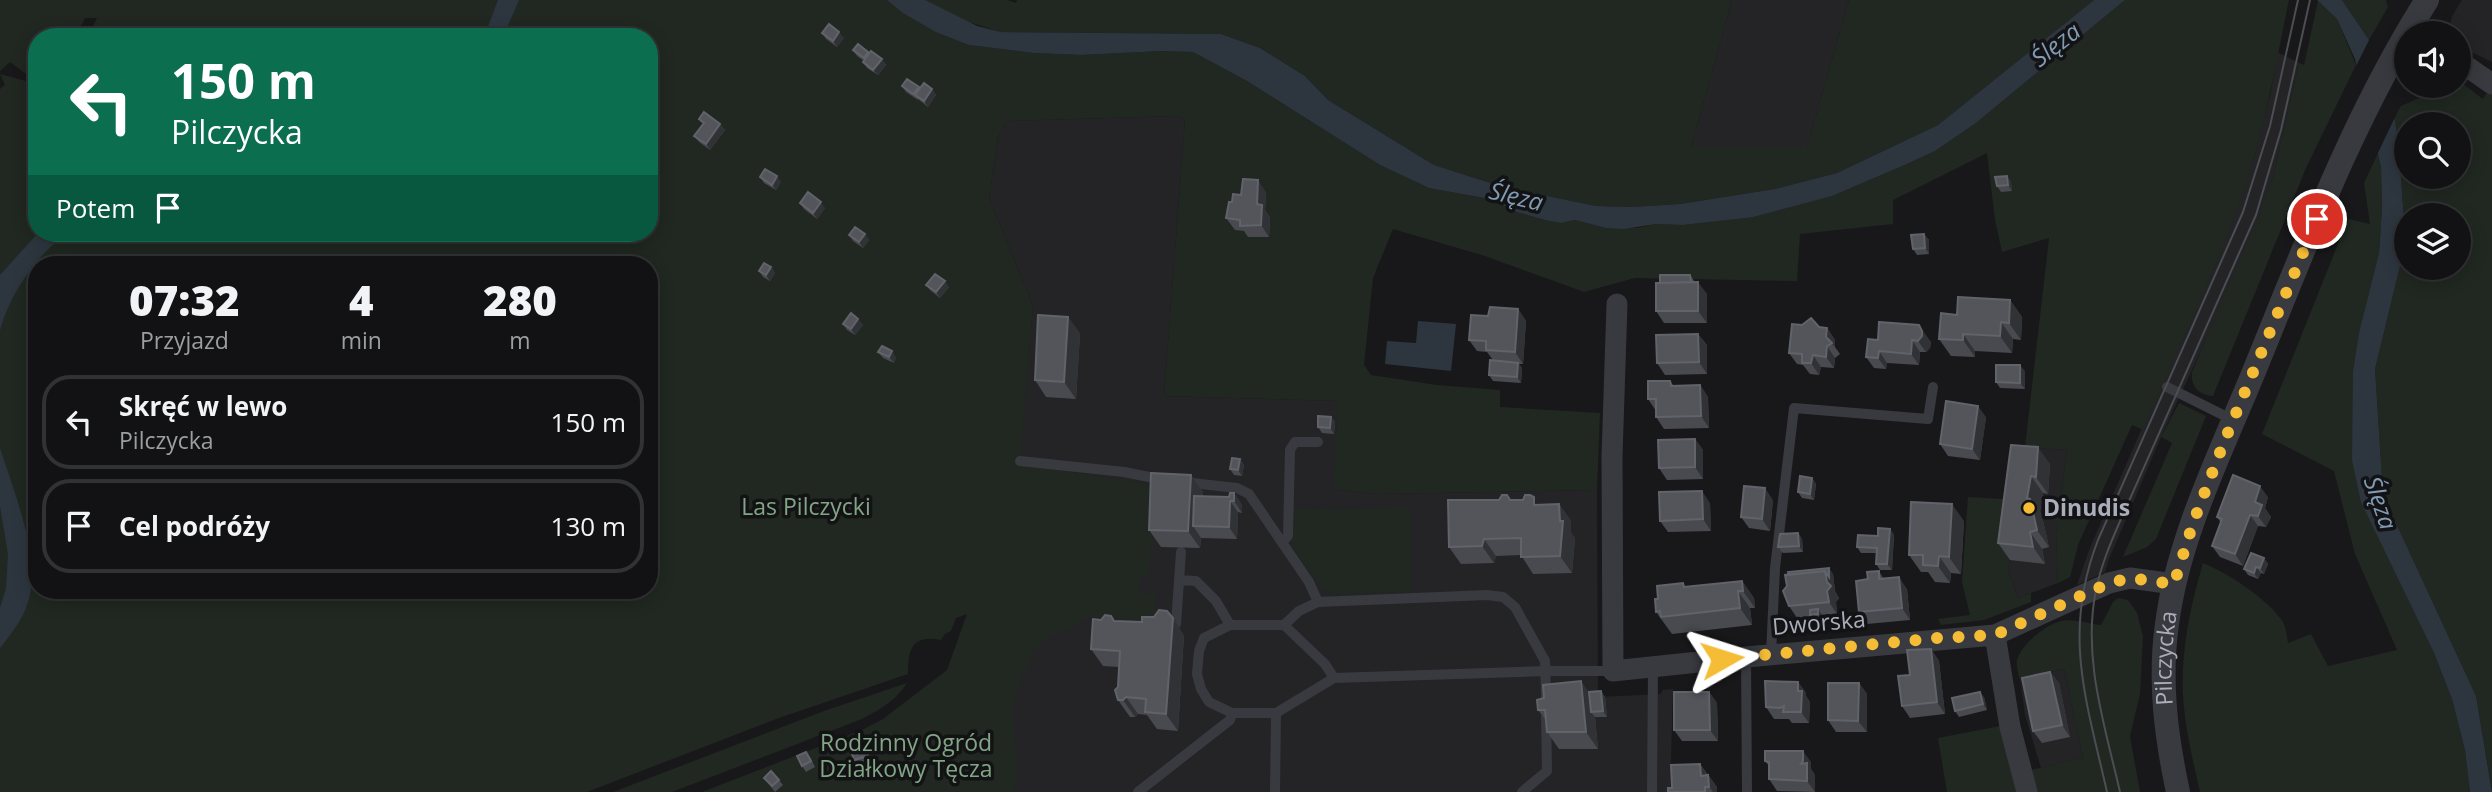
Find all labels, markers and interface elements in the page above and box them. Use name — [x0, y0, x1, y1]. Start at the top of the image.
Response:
water label: Ślęza — [2024, 14, 2087, 74]
map controls — [2394, 21, 2471, 280]
button: sound — [2394, 21, 2471, 98]
text: 150 m — [171, 47, 316, 113]
icon: left — [56, 56, 147, 147]
text: Pilczycka — [171, 110, 303, 153]
button: search — [2394, 112, 2471, 189]
water label: Ślęza — [1486, 173, 1547, 218]
icon: arrive — [149, 189, 187, 227]
pin — [2287, 189, 2347, 249]
text: Potem — [56, 190, 135, 226]
icon: arrive — [2298, 200, 2336, 238]
button: layers — [2394, 203, 2471, 280]
text: 07:32 — [129, 271, 240, 328]
text: 4 — [349, 271, 374, 328]
text: 280 — [483, 271, 557, 328]
text: Przyjazd — [140, 324, 229, 356]
text: min — [341, 324, 382, 356]
text: m — [509, 324, 531, 356]
text: Skręć w lewo — [119, 388, 287, 424]
icon: left — [60, 403, 98, 441]
text: 150 m — [551, 404, 626, 440]
text: Pilczycka — [119, 424, 214, 456]
water label: Ślęza — [2357, 471, 2406, 534]
park label: Las Pilczycki — [741, 490, 871, 522]
place label: Dinudis — [2043, 491, 2130, 523]
marker: Dinudis — [2021, 500, 2037, 516]
icon: arrive — [60, 507, 98, 545]
text: Cel podróży — [119, 508, 270, 544]
text: 130 m — [551, 508, 626, 544]
street label: Dworska — [1771, 602, 1867, 642]
street label: Pilczycka — [2147, 609, 2184, 706]
position arrow — [1685, 622, 1759, 696]
park label: Rodzinny Ogród Działkowy Tęcza — [819, 726, 993, 784]

